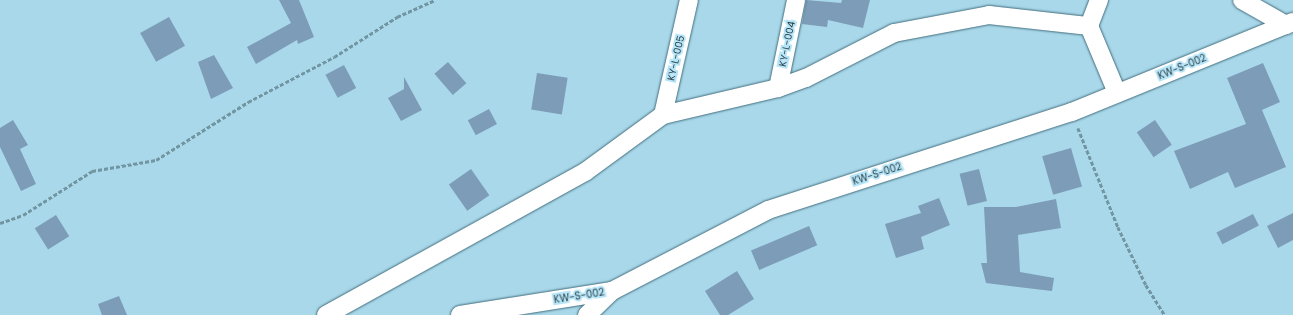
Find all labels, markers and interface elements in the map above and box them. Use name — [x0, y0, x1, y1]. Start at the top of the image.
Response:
street label: KY-L-004 — [776, 20, 798, 68]
street label: KY-L-005 — [665, 34, 687, 82]
street label: KW-S-002 — [1156, 52, 1208, 82]
street label: KW-S-002 — [851, 160, 903, 188]
street label: KW-S-002 — [553, 286, 605, 306]

